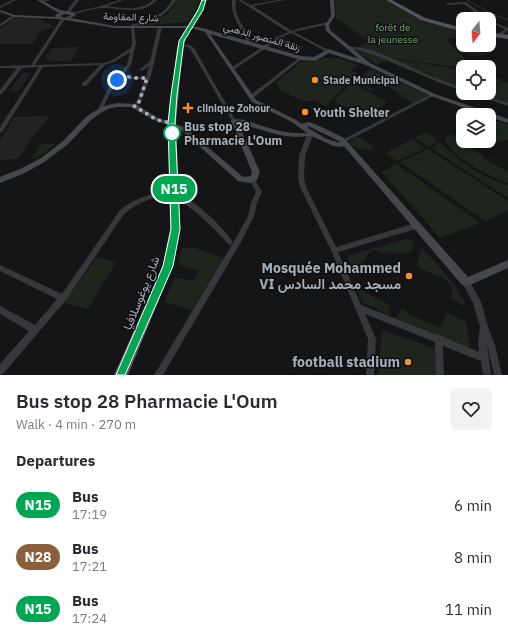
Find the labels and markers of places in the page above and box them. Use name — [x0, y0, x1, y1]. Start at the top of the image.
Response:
place label: Stade Municipal — [323, 74, 399, 87]
marker: Stade Municipal — [310, 75, 320, 85]
marker: clinique Zohour — [182, 102, 194, 114]
place label: clinique Zohour — [197, 102, 270, 115]
place label: Youth Shelter — [313, 105, 390, 120]
marker: Youth Shelter — [300, 107, 310, 117]
place label: Bus stop 28 Pharmacie L'Oum — [184, 119, 282, 148]
marker: Bus stop 28 Pharmacie L'Oum — [163, 124, 181, 142]
place label: Mosquée Mohammed VI مسجد محمد السادس — [259, 259, 401, 293]
marker: Mosquée Mohammed VI مسجد محمد السادس — [404, 271, 414, 281]
place label: football stadium — [292, 353, 400, 371]
marker: football stadium — [403, 357, 413, 367]

